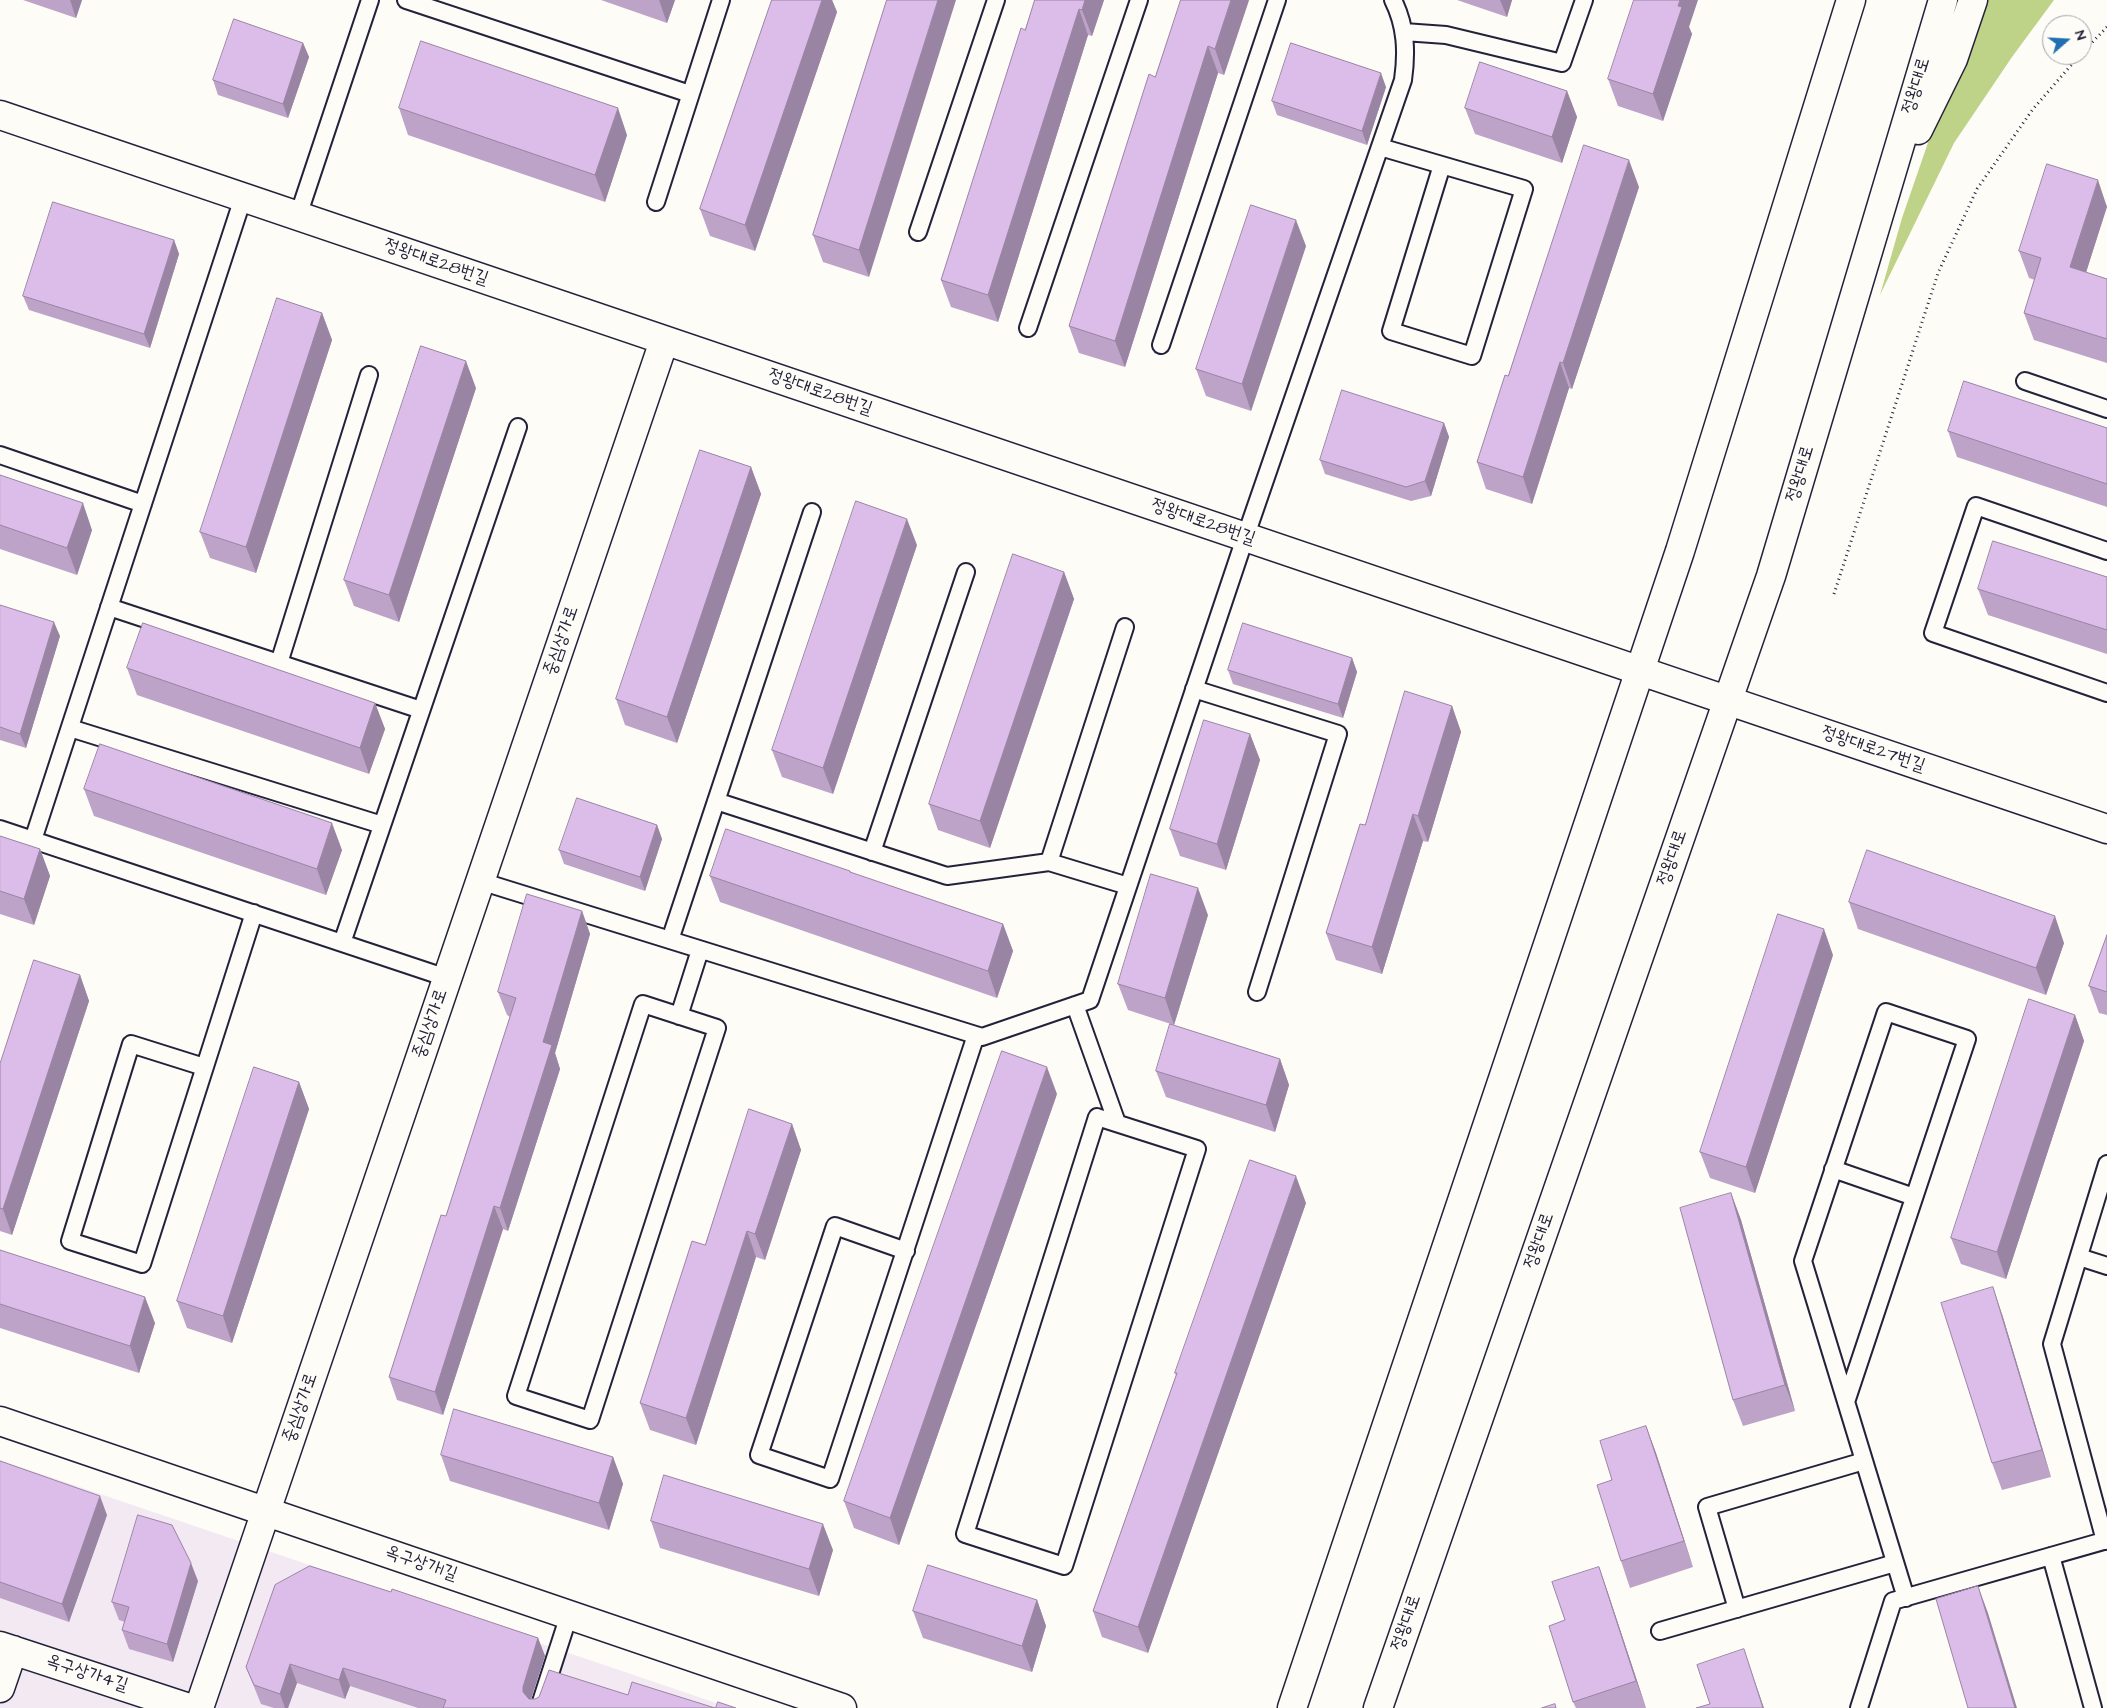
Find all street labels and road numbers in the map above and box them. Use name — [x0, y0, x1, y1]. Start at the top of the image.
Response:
street label: 정왕대로 — [1898, 55, 1936, 117]
street label: 정왕대로28번길 — [381, 235, 491, 291]
street label: 정왕대로28번길 — [765, 365, 875, 421]
street label: 정왕대로 — [1782, 443, 1820, 505]
street label: 정왕대로28번길 — [1148, 495, 1258, 551]
street label: 중심상가로 — [540, 603, 584, 679]
street label: 정왕대로27번길 — [1818, 722, 1928, 778]
street label: 정왕대로 — [1653, 827, 1693, 889]
street label: 중심상가로 — [409, 986, 453, 1062]
street label: 정왕대로 — [1520, 1210, 1560, 1272]
street label: 중심상가로 — [279, 1370, 323, 1446]
street label: 옥구상가1길 — [382, 1542, 460, 1586]
street label: 정왕대로 — [1387, 1592, 1427, 1654]
street label: 옥구상가4길 — [43, 1651, 131, 1697]

